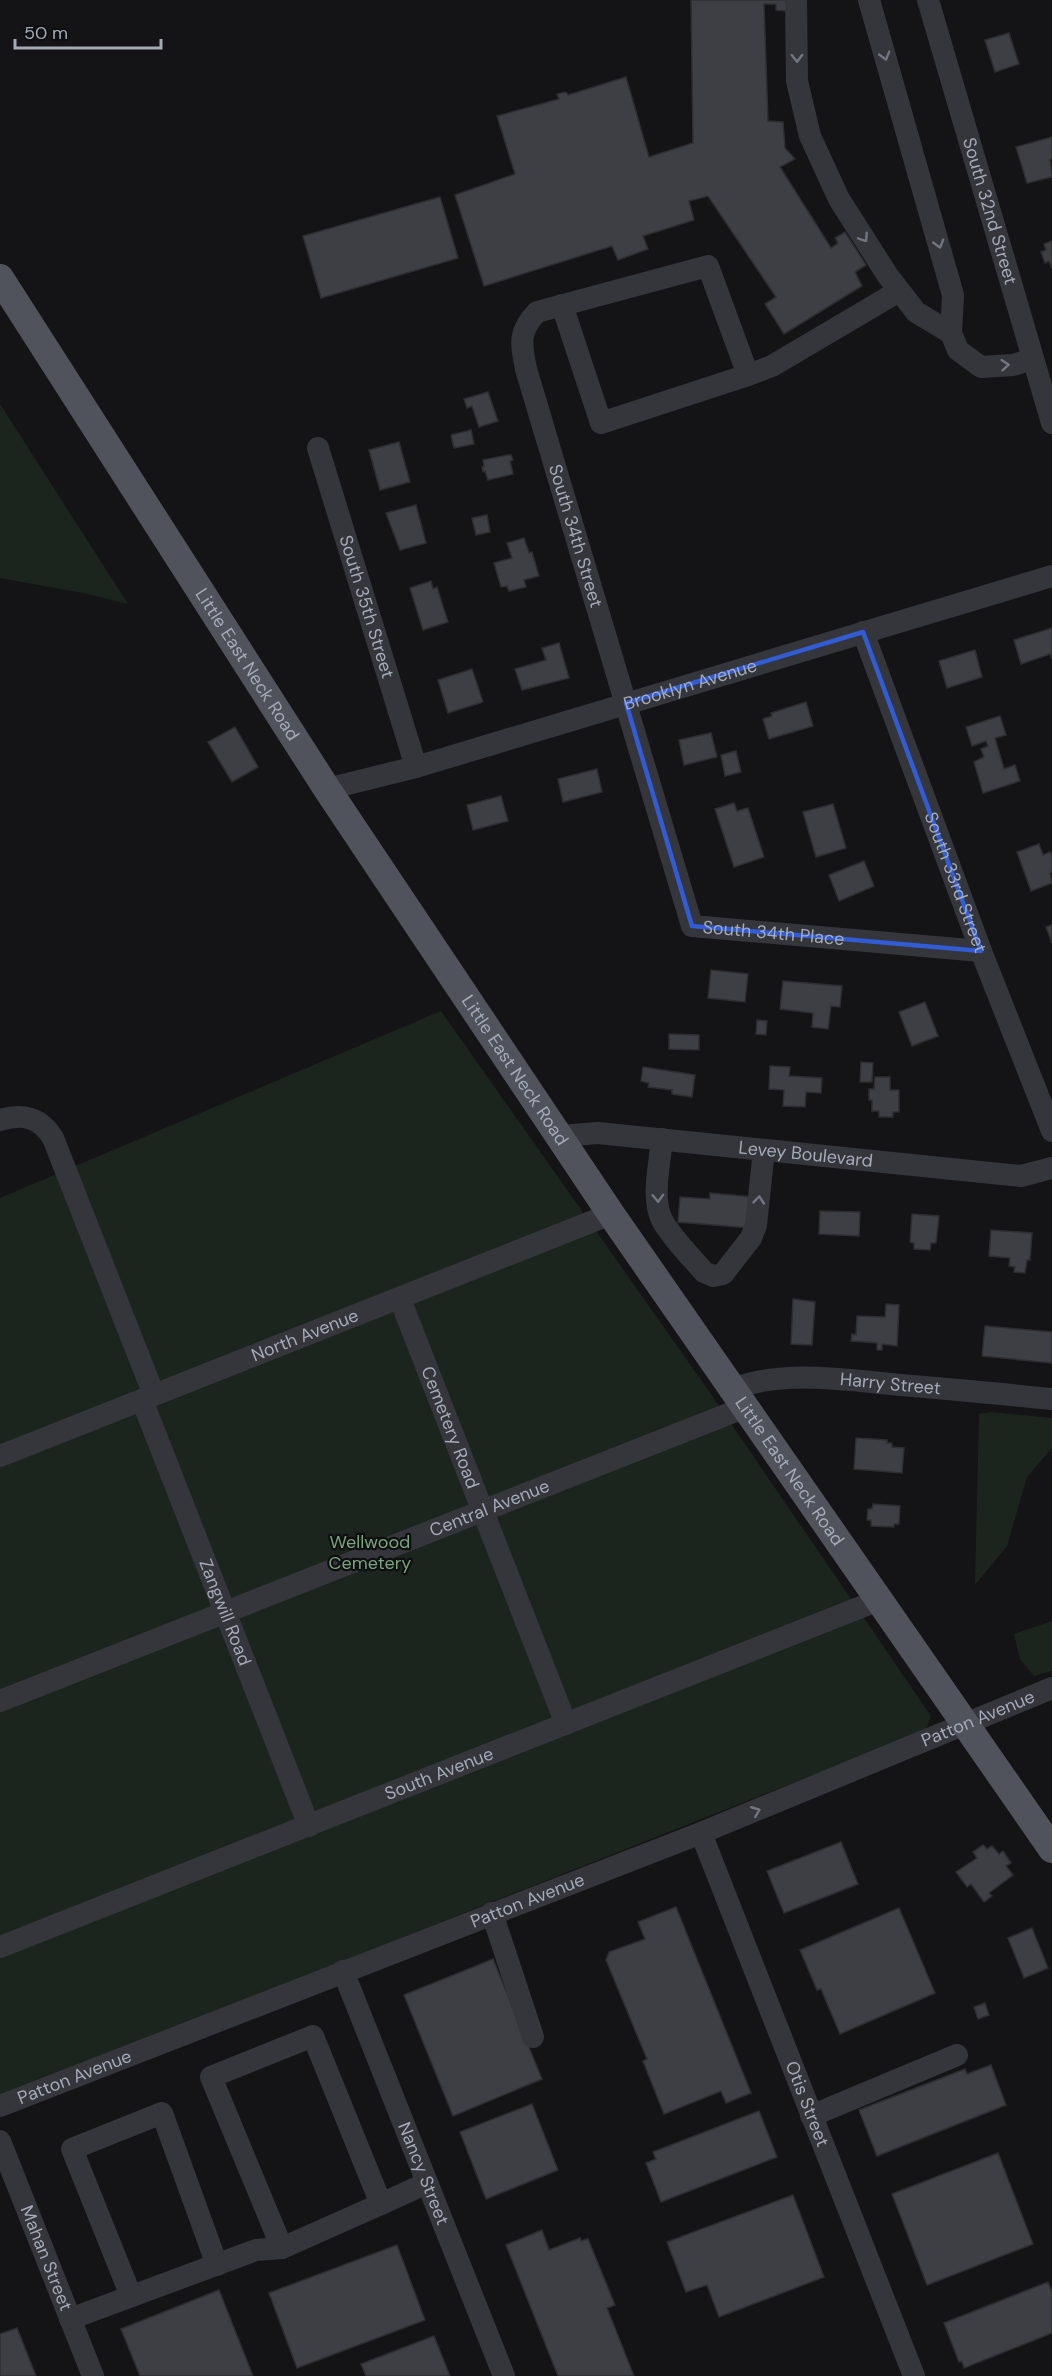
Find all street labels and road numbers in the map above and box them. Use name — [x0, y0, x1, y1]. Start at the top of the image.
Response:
street label: South 32nd Street — [957, 135, 1023, 288]
street label: South 34th Street — [543, 461, 608, 610]
street label: South 35th Street — [333, 532, 400, 681]
street label: Little East Neck Road — [190, 584, 305, 745]
street label: Brooklyn Avenue — [621, 653, 760, 716]
street label: South 33rd Street — [919, 809, 993, 956]
street label: South 34th Place — [702, 915, 846, 951]
street label: Little East Neck Road — [456, 990, 574, 1150]
street label: Levey Boulevard — [737, 1135, 874, 1173]
street label: North Avenue — [248, 1303, 362, 1367]
street label: Cemetery Road — [415, 1363, 485, 1492]
street label: Harry Street — [839, 1367, 942, 1400]
street label: Little East Neck Road — [730, 1392, 850, 1550]
street label: Central Avenue — [426, 1474, 553, 1543]
street label: Zangwill Road — [193, 1555, 257, 1669]
street label: Patton Avenue — [918, 1684, 1038, 1753]
street label: South Avenue — [381, 1741, 497, 1806]
street label: Patton Avenue — [467, 1868, 588, 1934]
street label: Patton Avenue — [14, 2044, 135, 2110]
street label: Otis Street — [780, 2058, 835, 2150]
street label: Nancy Street — [392, 2119, 455, 2229]
street label: Mahan Street — [15, 2202, 78, 2314]

